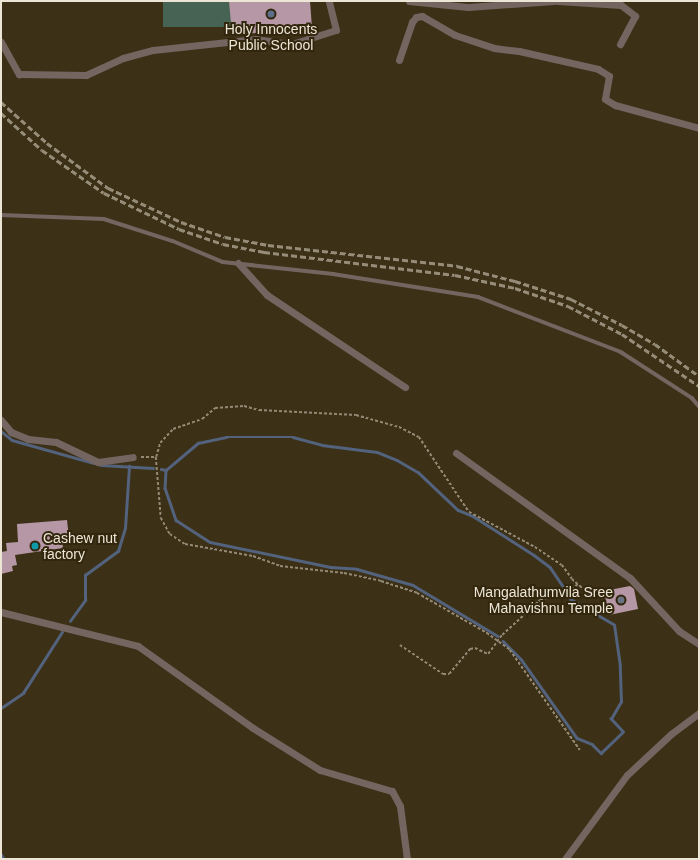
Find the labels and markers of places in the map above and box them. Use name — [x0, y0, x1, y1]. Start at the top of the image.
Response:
marker: Holy Innocents Public School — [266, 9, 276, 19]
place label: Holy Innocents Public School — [225, 21, 317, 54]
place label: Cashew nut factory — [43, 530, 117, 562]
marker: Cashew nut factory — [30, 541, 40, 551]
place label: Mangalathumvila Sree Mahavishnu Temple — [474, 584, 613, 616]
marker: Mangalathumvila Sree Mahavishnu Temple — [616, 595, 626, 605]

